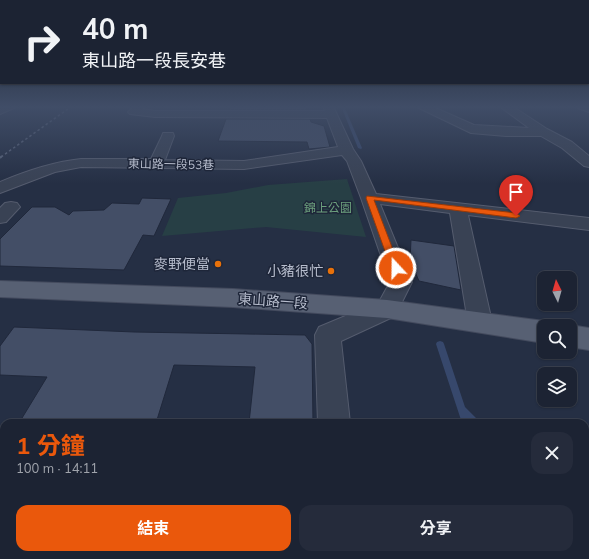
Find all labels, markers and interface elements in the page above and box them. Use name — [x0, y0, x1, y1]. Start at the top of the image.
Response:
text: 40 m — [82, 11, 148, 46]
icon: right — [16, 16, 68, 68]
text: 東山路一段長安巷 — [82, 49, 226, 72]
street label: 東山路一段53巷 — [128, 156, 214, 172]
pin — [499, 175, 533, 216]
icon: arrive — [505, 181, 527, 203]
park label: 錦上公園 — [304, 200, 352, 215]
position arrow — [375, 247, 417, 289]
place label: 麥野便當 — [154, 255, 210, 273]
marker: 麥野便當 — [213, 259, 223, 269]
place label: 小豬很忙 — [267, 262, 323, 280]
marker: 小豬很忙 — [326, 266, 336, 276]
north arrow — [537, 271, 577, 311]
map controls — [537, 271, 577, 407]
street label: 東山路一段 — [237, 290, 309, 312]
button: search — [537, 319, 577, 359]
button: layers — [537, 367, 577, 407]
text: 1 分鐘 — [16, 430, 85, 460]
button: close — [531, 432, 573, 474]
text: 100 m · 14:11 — [16, 460, 98, 476]
button: 結束 — [16, 505, 291, 551]
button: 分享 — [299, 505, 573, 551]

